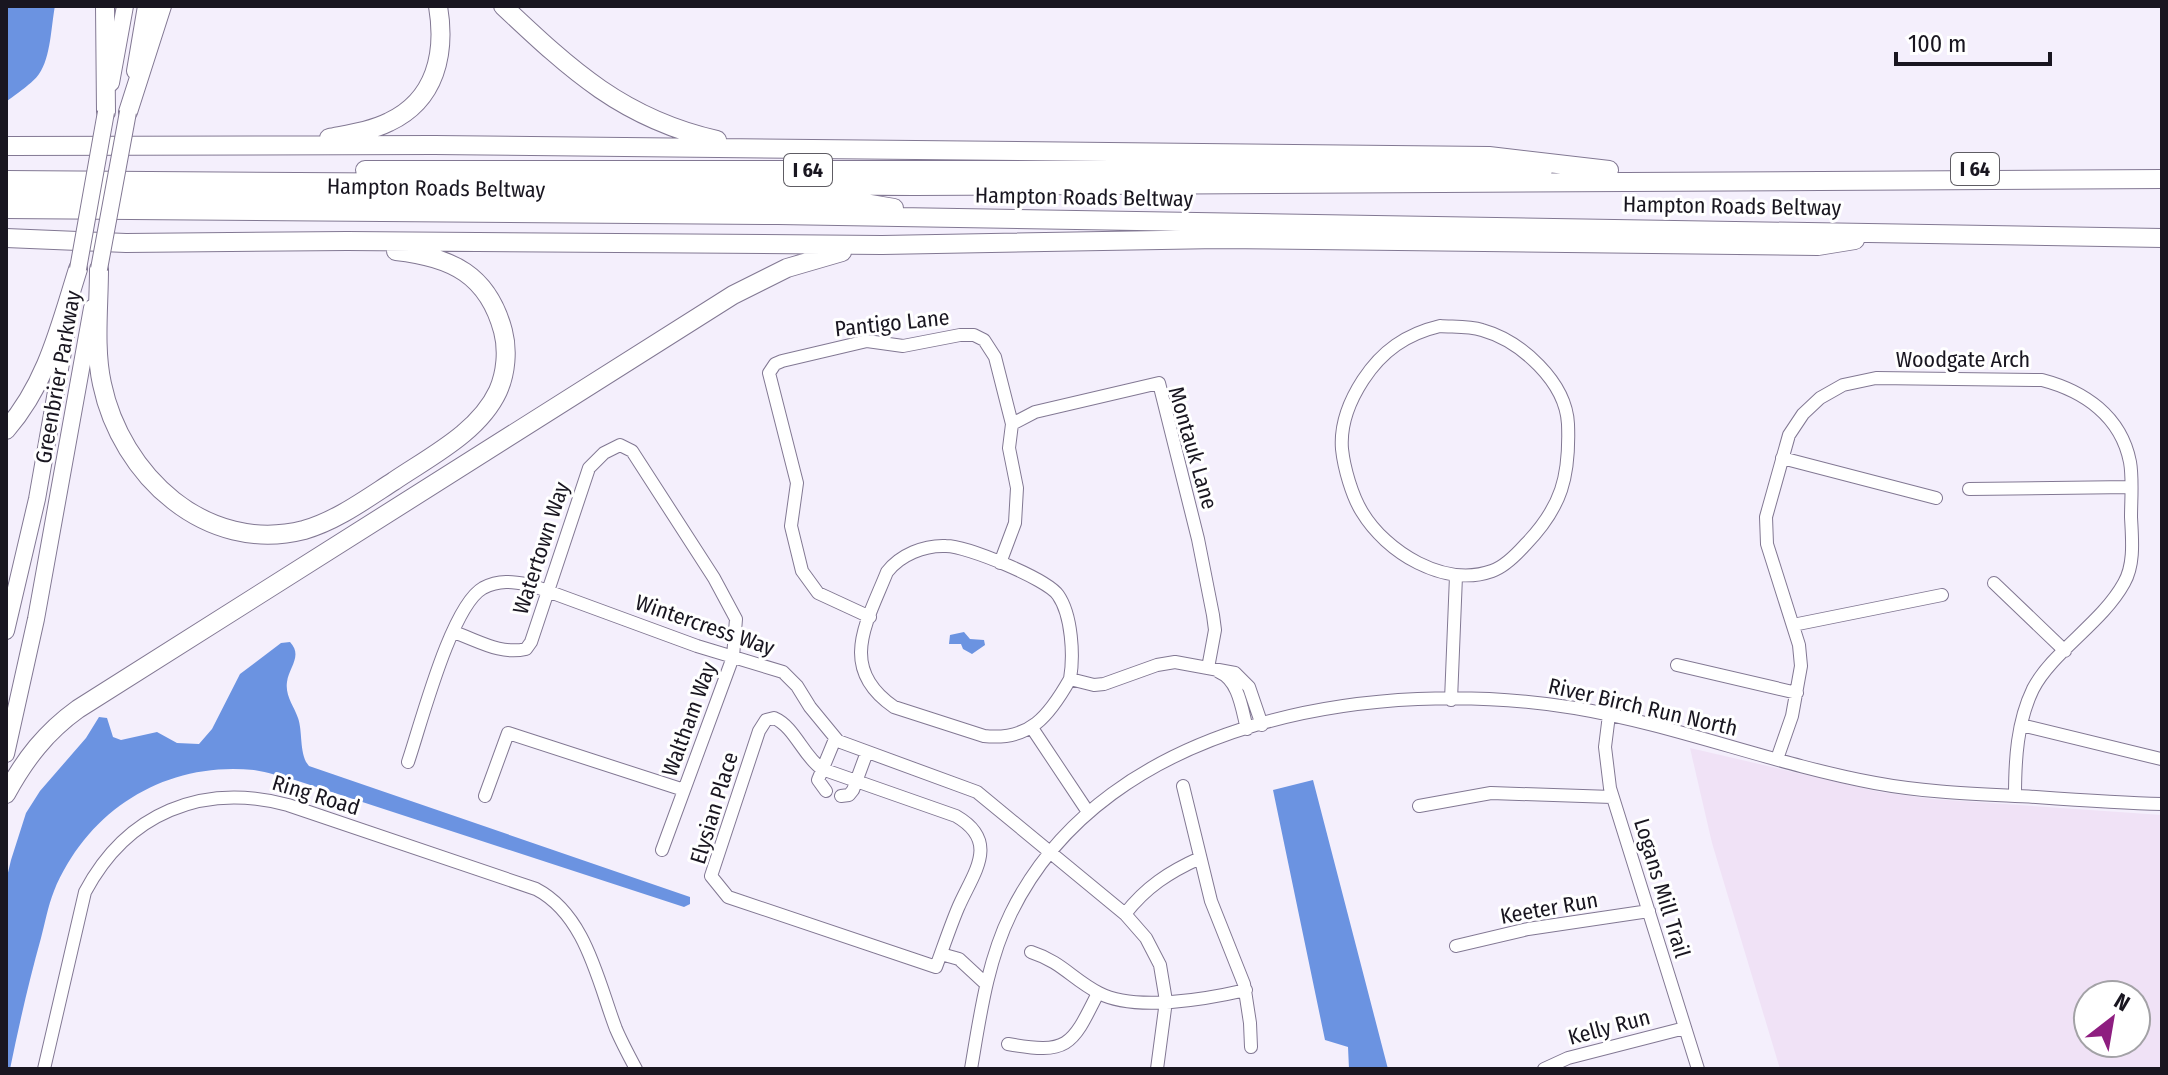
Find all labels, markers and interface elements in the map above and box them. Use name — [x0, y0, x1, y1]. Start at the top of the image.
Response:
scale bar — [1896, 16, 2050, 66]
text: 100 m — [1908, 30, 1966, 58]
road number: I 64 — [1951, 153, 1999, 185]
road number: I 64 — [784, 154, 832, 186]
street label: Hampton Roads Beltway — [327, 173, 546, 203]
street label: Hampton Roads Beltway — [975, 182, 1194, 212]
street label: Hampton Roads Beltway — [1623, 191, 1842, 221]
street label: Greenbrier Parkway — [30, 288, 87, 466]
street label: Pantigo Lane — [833, 304, 951, 342]
street label: Woodgate Arch — [1896, 346, 2030, 373]
street label: Montauk Lane — [1163, 384, 1223, 512]
street label: Watertown Way — [507, 478, 575, 618]
street label: Wintercress Way — [632, 589, 778, 662]
street label: Waltham Way — [656, 658, 722, 780]
street label: River Birch Run North — [1546, 672, 1740, 742]
street label: Elysian Place — [684, 749, 744, 867]
street label: Ring Road — [269, 769, 363, 821]
street label: Logans Mill Trail — [1628, 815, 1696, 961]
street label: Keeter Run — [1498, 886, 1600, 930]
north arrow — [2072, 979, 2152, 1059]
text: N — [2109, 987, 2135, 1017]
street label: Kelly Run — [1565, 1003, 1653, 1051]

